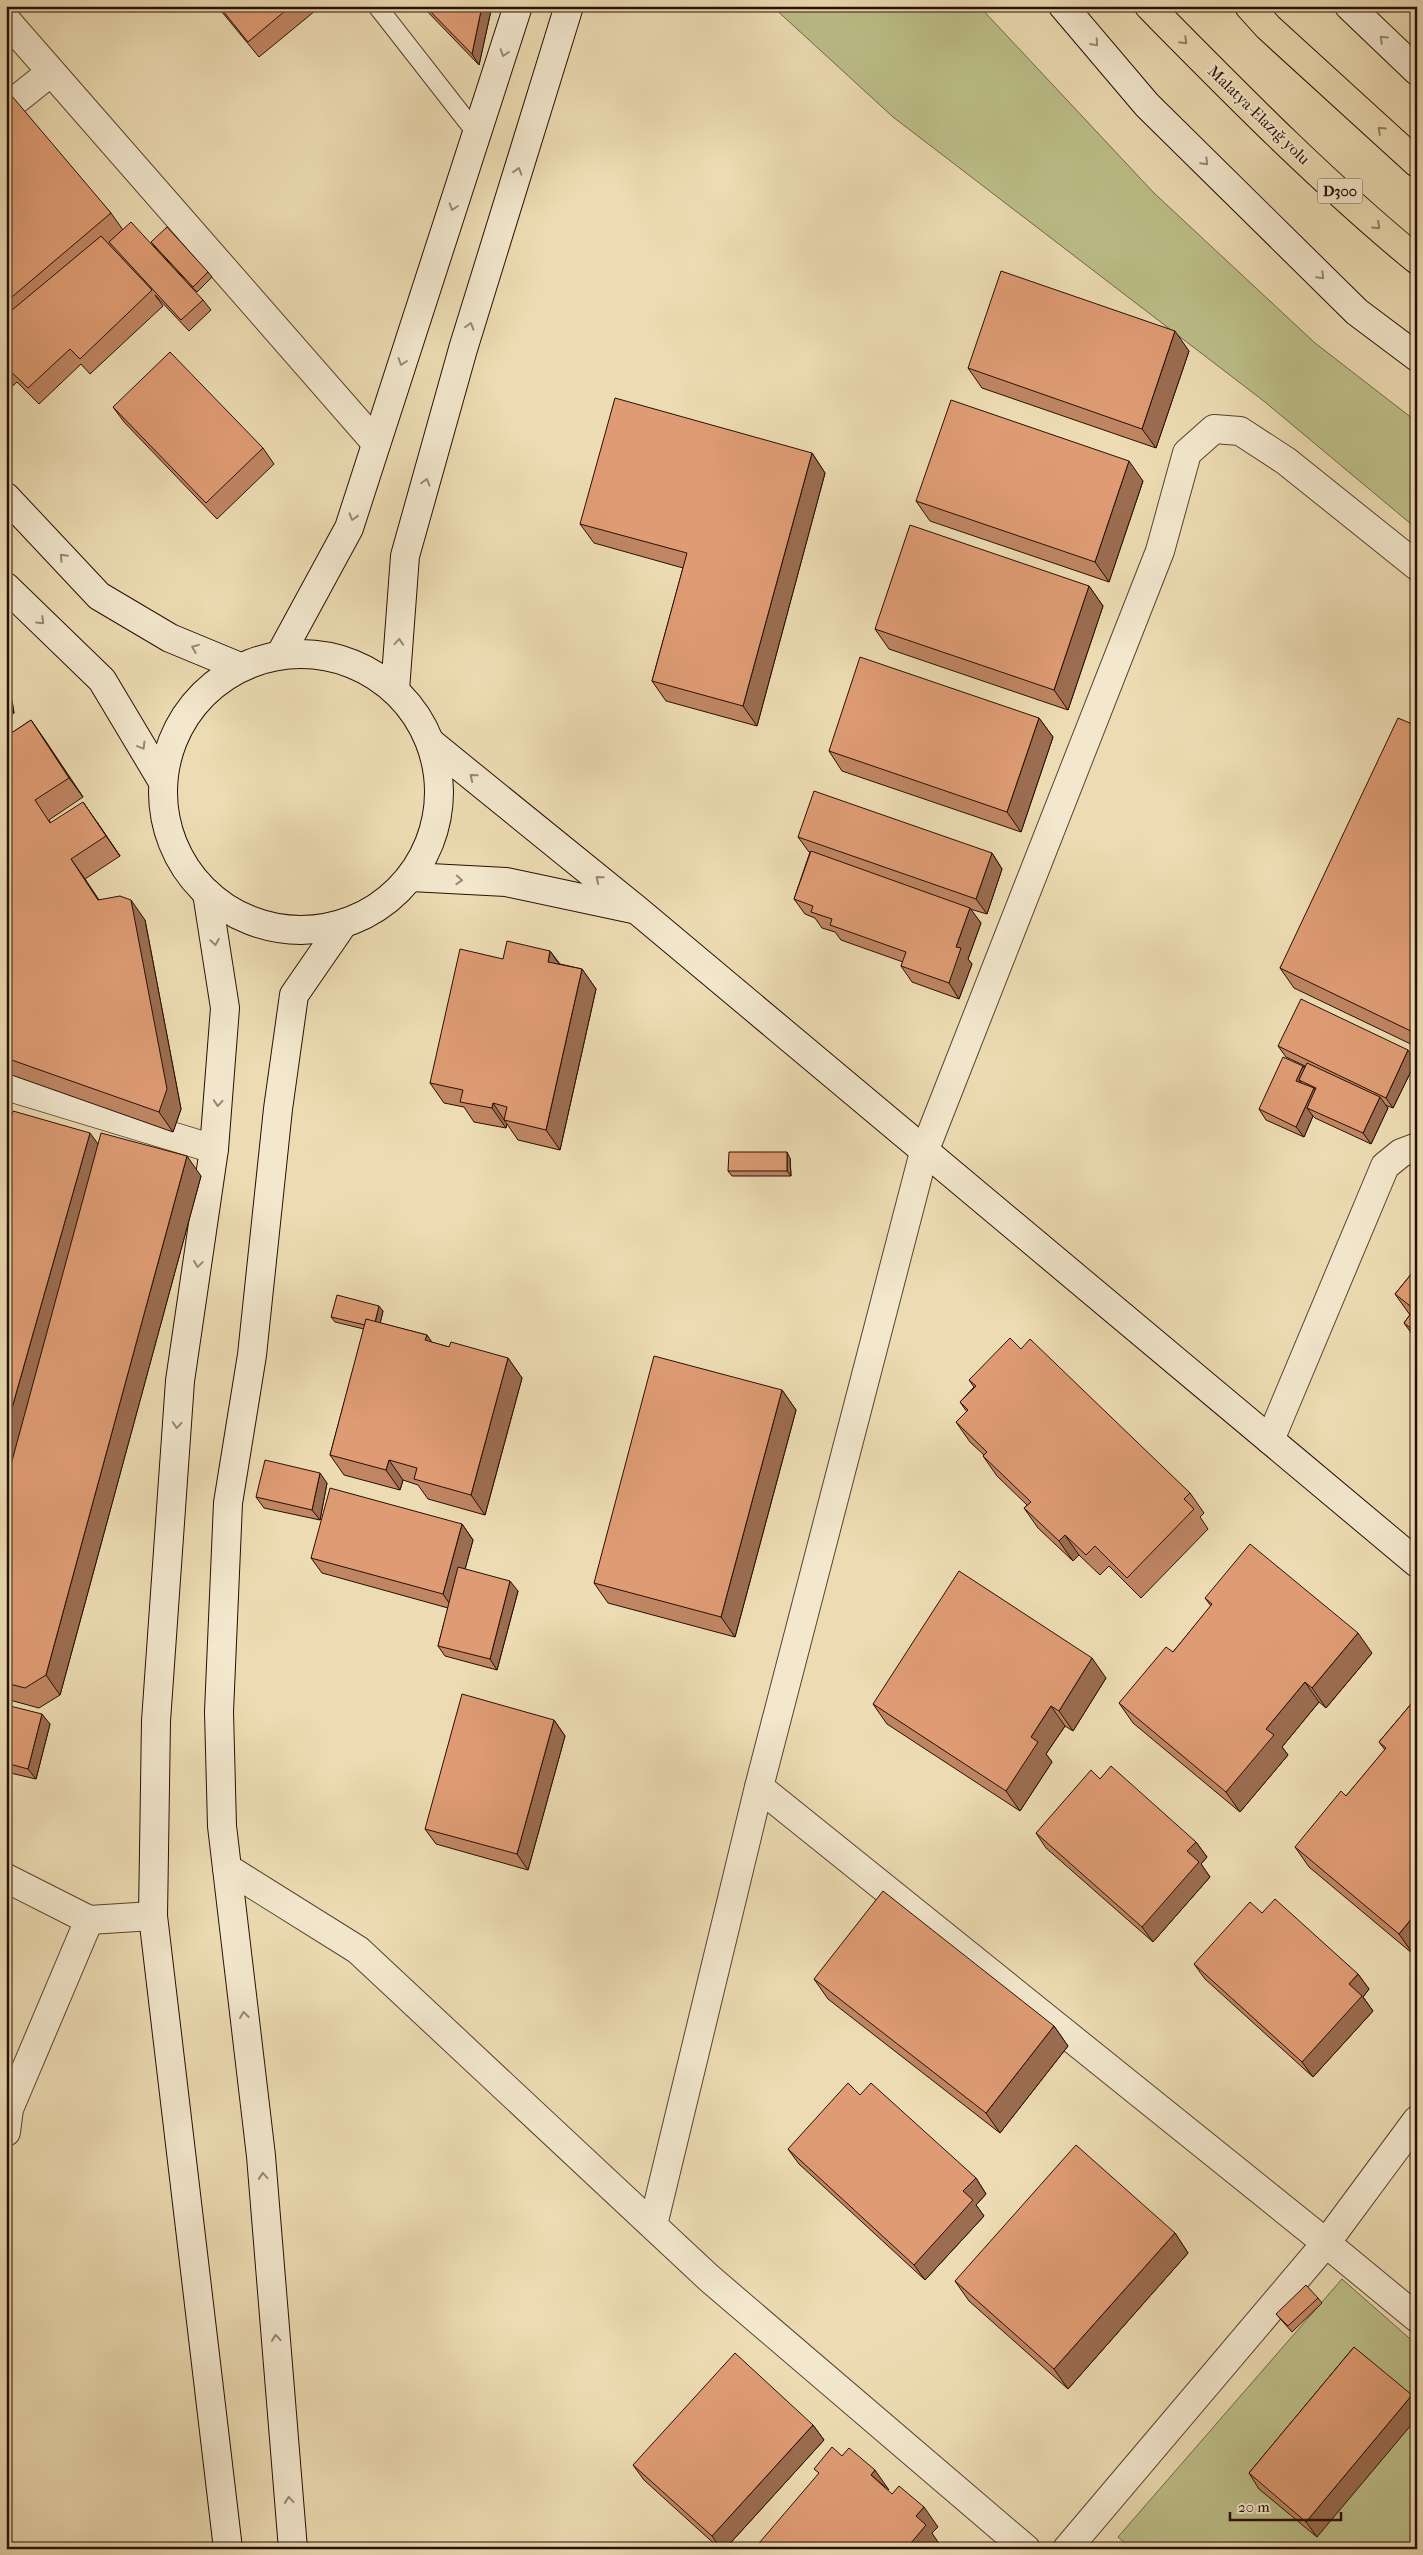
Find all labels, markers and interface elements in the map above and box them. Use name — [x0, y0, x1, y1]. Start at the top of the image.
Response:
one-way arrow — [1178, 35, 1187, 44]
one-way arrow — [1379, 35, 1388, 44]
one-way arrow — [1089, 38, 1098, 47]
one-way arrow — [499, 48, 509, 57]
street label: Malatya-Elazığ yolu — [1204, 61, 1314, 169]
one-way arrow — [1377, 127, 1386, 136]
one-way arrow — [1200, 156, 1209, 165]
one-way arrow — [513, 167, 523, 175]
road number: D300 — [1318, 178, 1362, 204]
one-way arrow — [449, 203, 459, 211]
one-way arrow — [1371, 220, 1380, 229]
one-way arrow — [1315, 271, 1324, 280]
one-way arrow — [464, 322, 474, 331]
one-way arrow — [398, 357, 408, 365]
one-way arrow — [420, 479, 430, 487]
one-way arrow — [349, 512, 359, 520]
one-way arrow — [60, 554, 69, 563]
one-way arrow — [35, 615, 44, 624]
one-way arrow — [393, 637, 404, 645]
one-way arrow — [191, 644, 200, 655]
one-way arrow — [135, 741, 145, 750]
one-way arrow — [470, 774, 479, 782]
one-way arrow — [455, 874, 463, 885]
one-way arrow — [596, 877, 605, 885]
one-way arrow — [209, 937, 219, 946]
one-way arrow — [213, 1099, 224, 1107]
one-way arrow — [193, 1260, 203, 1268]
one-way arrow — [172, 1421, 183, 1429]
one-way arrow — [239, 2010, 250, 2018]
one-way arrow — [257, 2172, 268, 2180]
one-way arrow — [270, 2334, 281, 2342]
scale bar — [1230, 2490, 1342, 2522]
one-way arrow — [283, 2496, 294, 2504]
text: 20 m — [1238, 2498, 1270, 2516]

